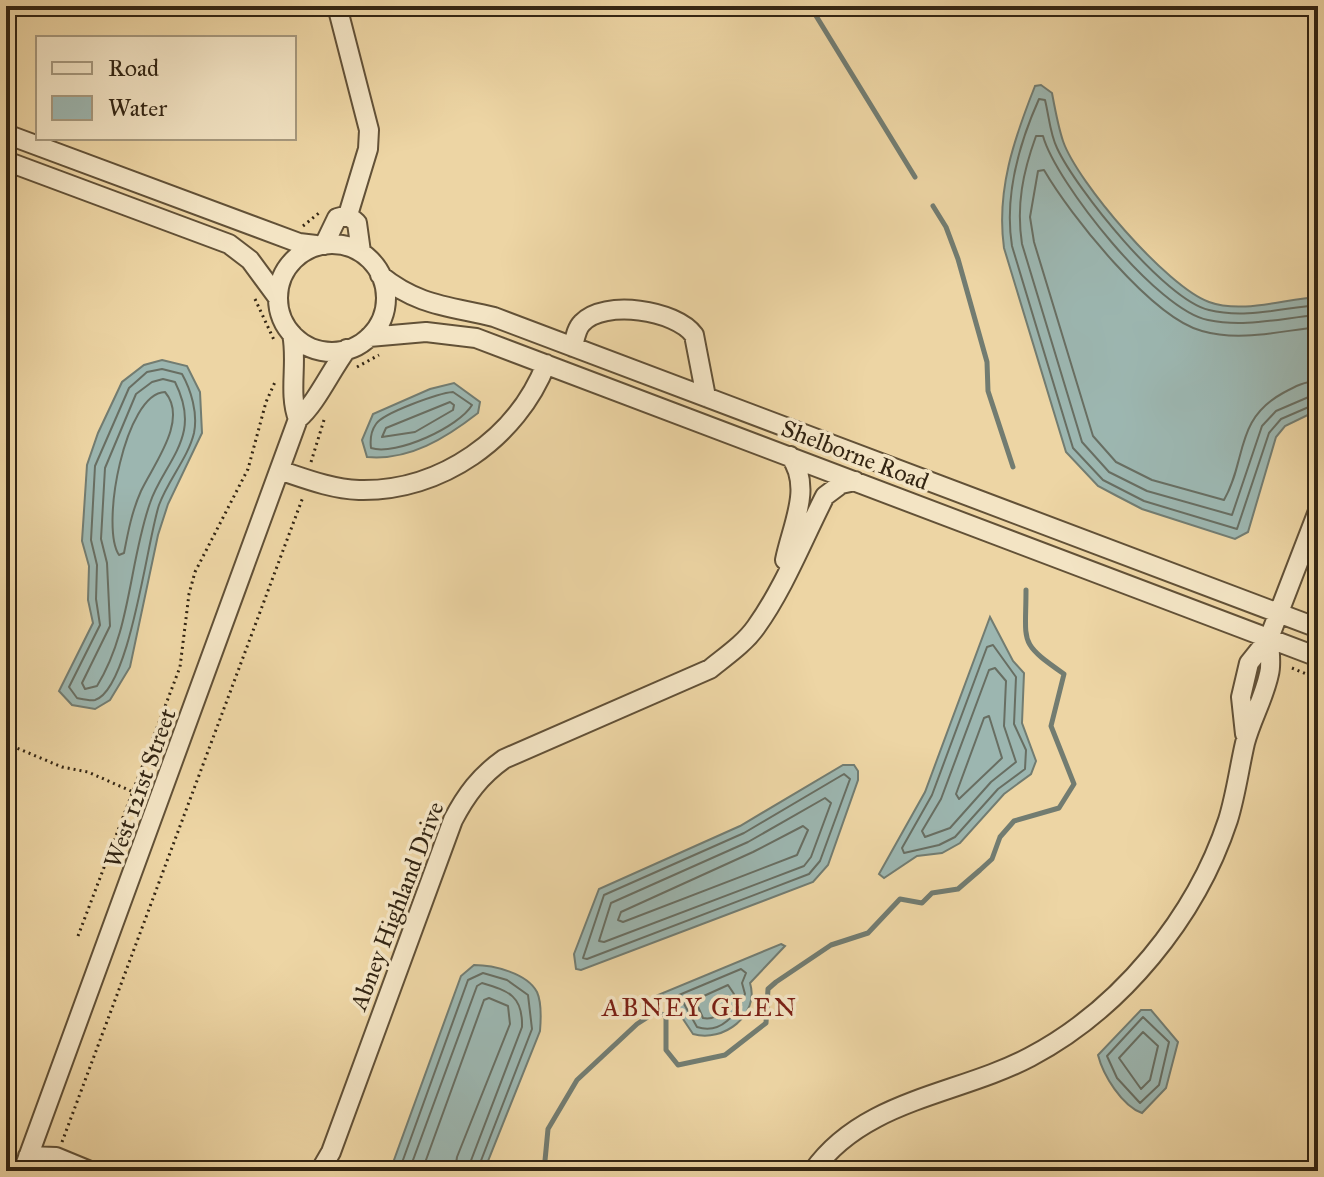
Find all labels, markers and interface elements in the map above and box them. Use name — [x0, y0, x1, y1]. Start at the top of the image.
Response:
legend — [36, 36, 296, 140]
text: Road — [108, 53, 159, 83]
text: Water — [108, 93, 167, 123]
street label: Shelborne Road — [777, 413, 933, 497]
street label: West 121st Street — [97, 704, 183, 872]
street label: Abney Highland Drive — [343, 797, 451, 1016]
district label: ABNEY GLEN — [601, 991, 798, 1023]

